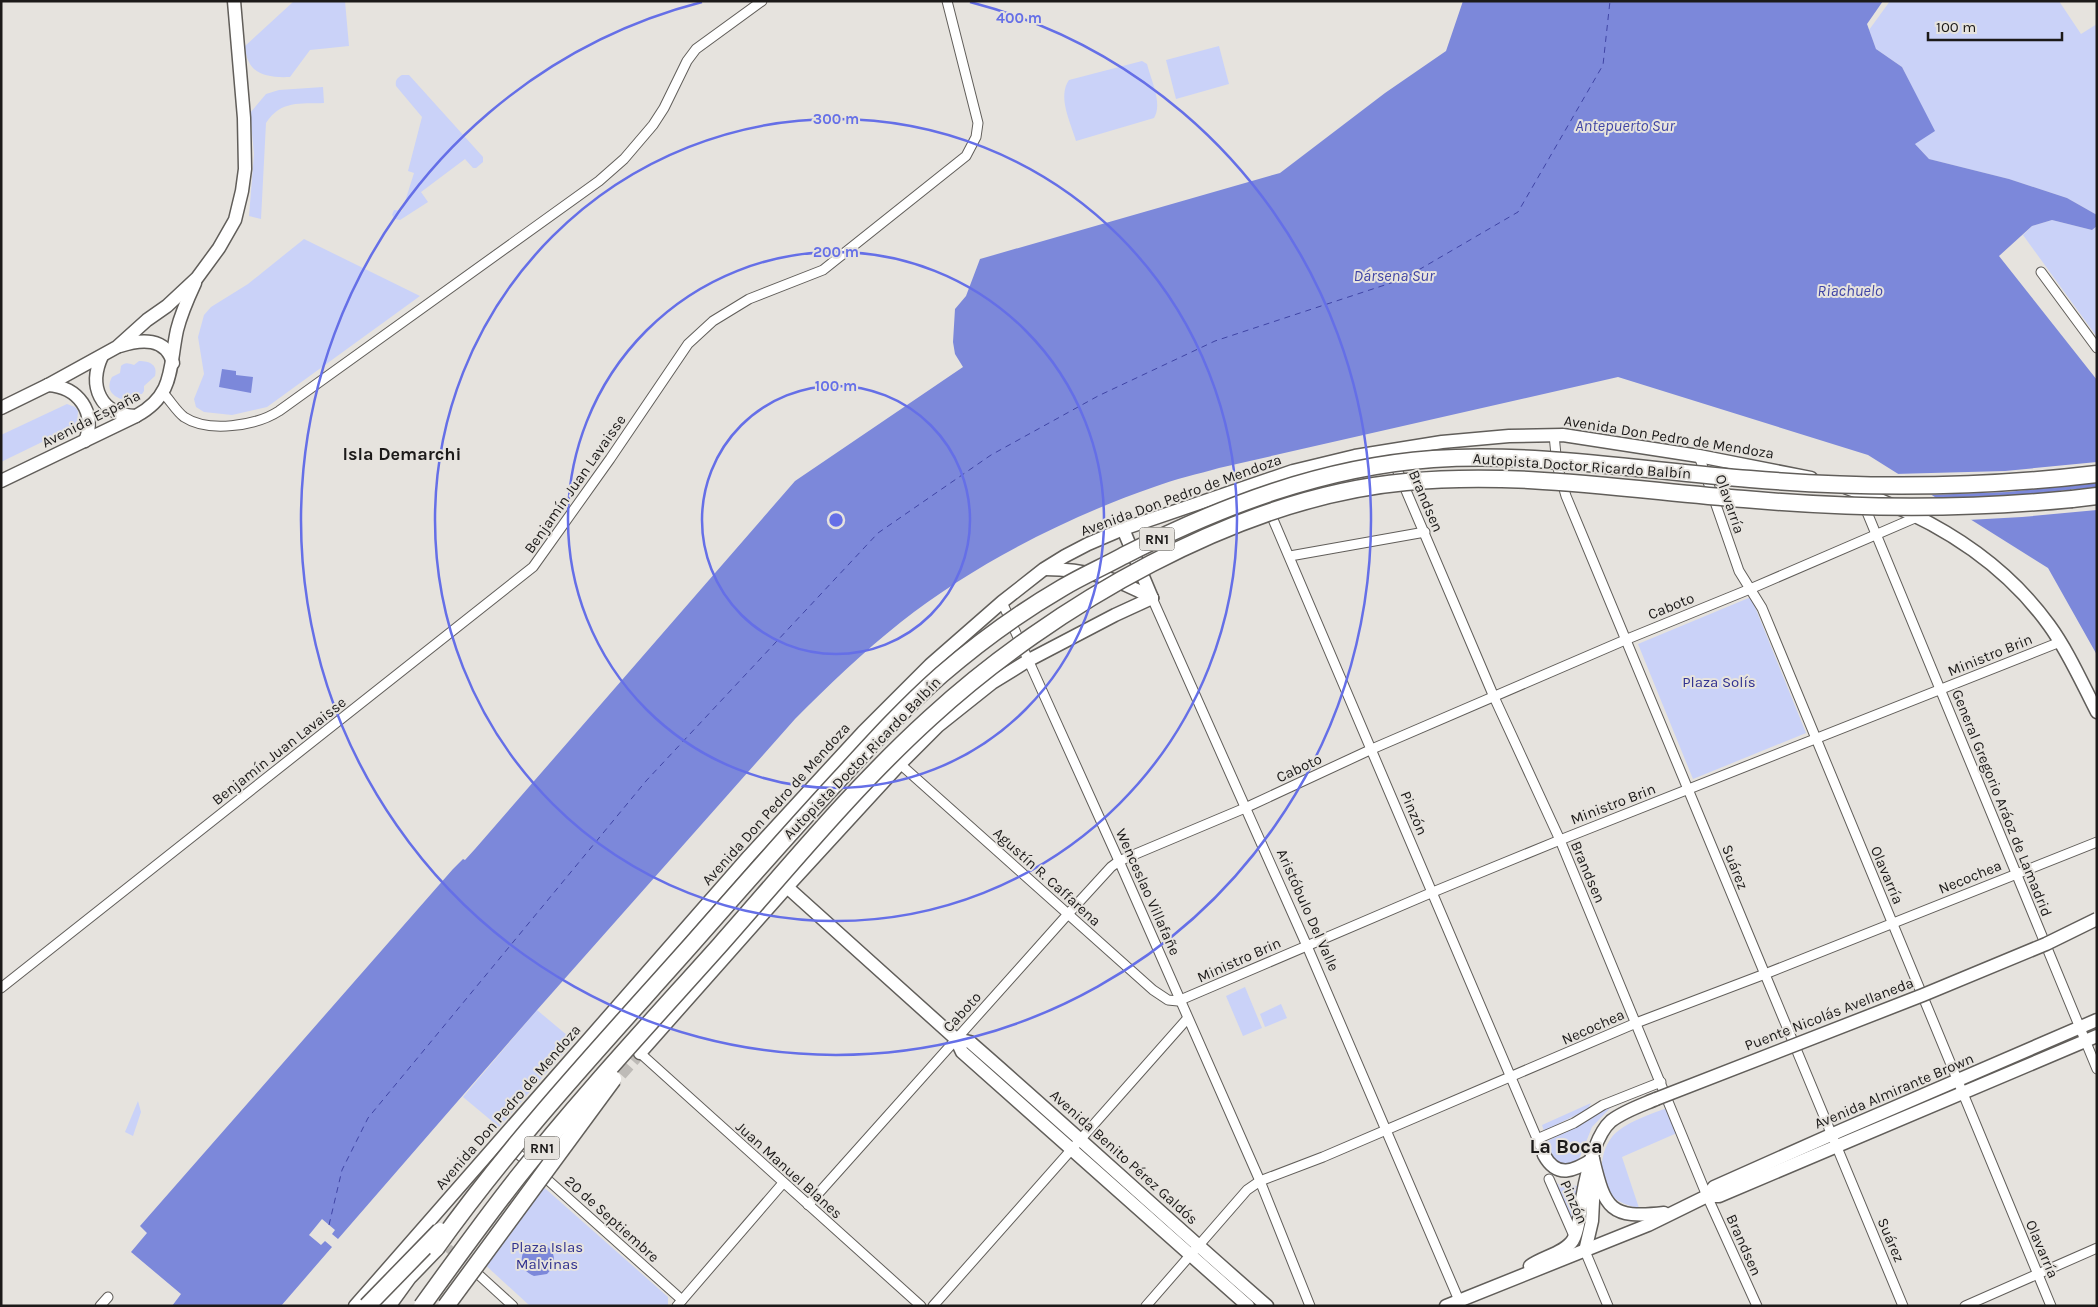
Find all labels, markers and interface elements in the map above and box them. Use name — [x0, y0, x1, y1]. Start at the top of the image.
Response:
text: 400 m — [996, 9, 1042, 27]
scale bar — [1928, 10, 2062, 42]
text: 100 m — [1936, 18, 1976, 36]
text: 300 m — [813, 110, 859, 128]
water label: Antepuerto Sur — [1575, 116, 1675, 135]
text: 200 m — [813, 243, 859, 261]
water label: Dársena Sur — [1353, 266, 1435, 285]
water label: Riachuelo — [1817, 281, 1883, 300]
text: 100 m — [815, 377, 857, 395]
street label: Avenida España — [39, 386, 143, 452]
street label: Benjamín Juan Lavaisse — [520, 411, 630, 557]
street label: Avenida Don Pedro de Mendoza — [1563, 411, 1775, 463]
district label: Isla Demarchi — [343, 443, 461, 465]
street label: Autopista Doctor Ricardo Balbín — [1472, 449, 1692, 483]
street label: Avenida Don Pedro de Mendoza — [1078, 450, 1284, 540]
street label: Brandsen — [1405, 467, 1447, 535]
street label: Olavarría — [1711, 472, 1749, 536]
centre of rings — [827, 511, 845, 529]
road number: RN1 — [1140, 528, 1174, 550]
street label: Caboto — [1645, 589, 1697, 623]
street label: Ministro Brin — [1945, 630, 2035, 680]
street label: Autopista Doctor Ricardo Balbín — [780, 673, 944, 843]
park label: Plaza Solís — [1682, 673, 1756, 691]
street label: General Gregorio Aráoz de Lamadrid — [1948, 687, 2056, 919]
street label: Benjamín Juan Lavaisse — [208, 693, 350, 809]
street label: Avenida Don Pedro de Mendoza — [698, 719, 854, 889]
street label: Caboto — [1273, 750, 1325, 786]
street label: Ministro Brin — [1568, 780, 1658, 828]
street label: Pinzón — [1397, 788, 1431, 838]
street label: Agustín R. Caffarena — [989, 824, 1105, 930]
street label: Wenceslao Villafañe — [1112, 826, 1184, 958]
street label: Brandsen — [1567, 838, 1609, 906]
street label: Suárez — [1718, 842, 1752, 892]
street label: Olavarría — [1867, 843, 1907, 907]
street label: Aristóbulo Del Valle — [1273, 846, 1343, 974]
street label: Necochea — [1936, 856, 2004, 898]
street label: Ministro Brin — [1194, 934, 1284, 986]
street label: Puente Nicolás Avellaneda — [1742, 973, 1916, 1055]
street label: Caboto — [939, 988, 985, 1036]
street label: Necochea — [1559, 1005, 1627, 1049]
street label: Avenida Don Pedro de Mendoza — [431, 1021, 585, 1193]
street label: Avenida Almirante Brown — [1812, 1049, 1976, 1133]
street label: Avenida Benito Pérez Galdós — [1046, 1086, 1202, 1228]
street label: Juan Manuel Blanes — [732, 1117, 846, 1223]
district label: La Boca — [1529, 1135, 1603, 1158]
road number: RN1 — [524, 1136, 560, 1160]
street label: 20 de Septiembre — [561, 1172, 663, 1266]
street label: Pinzón — [1556, 1177, 1592, 1227]
street label: Brandsen — [1722, 1211, 1766, 1279]
street label: Suárez — [1874, 1215, 1908, 1265]
street label: Olavarría — [2022, 1217, 2062, 1281]
park label: Plaza Islas Malvinas — [511, 1238, 583, 1273]

